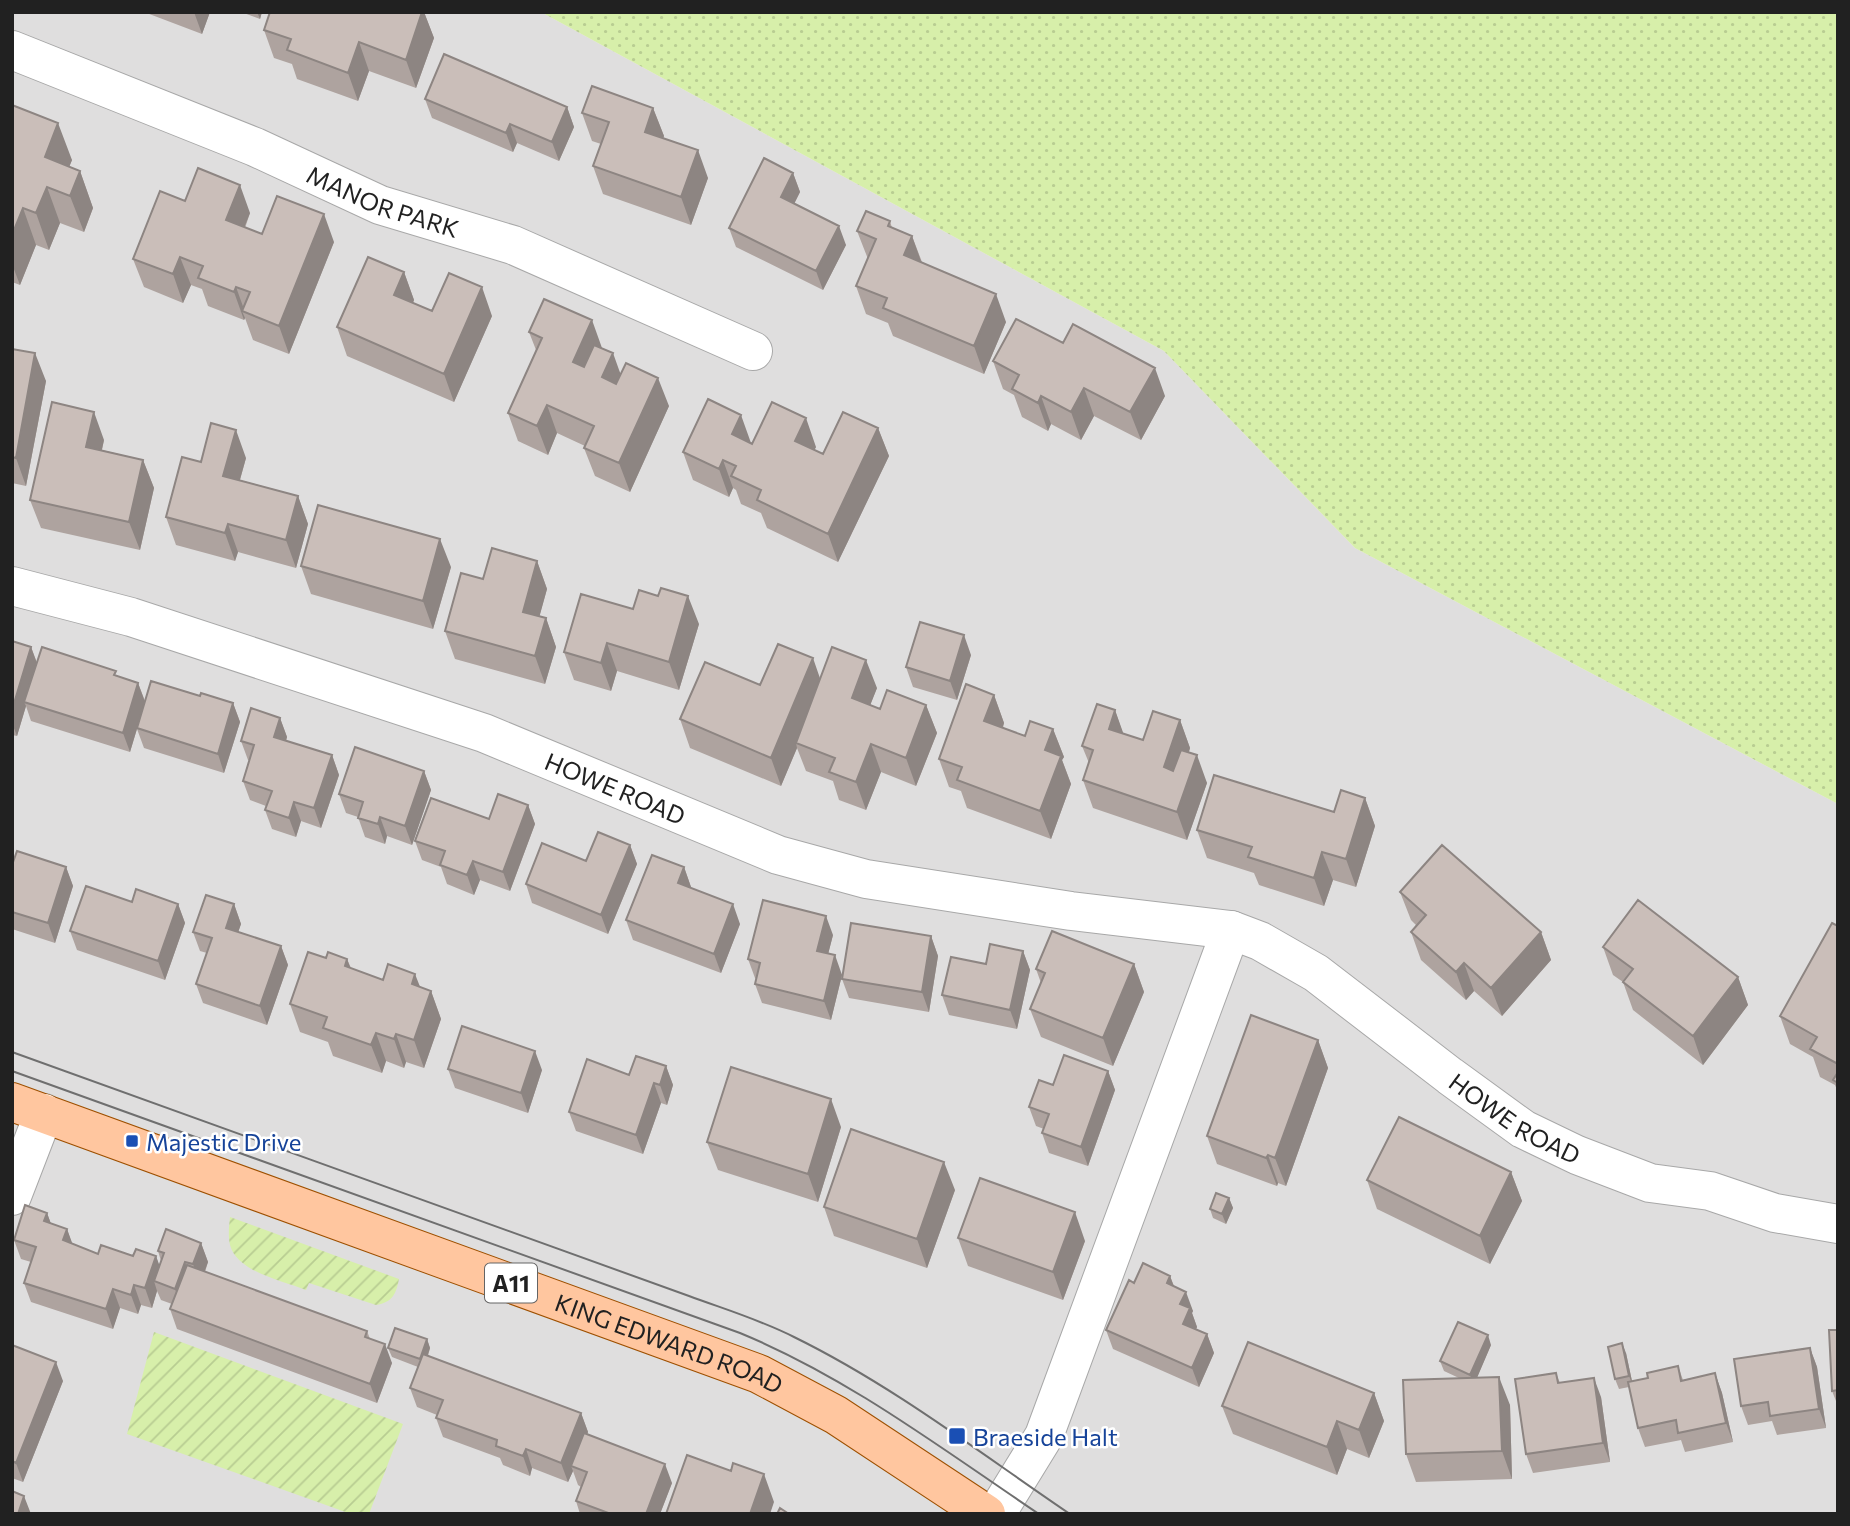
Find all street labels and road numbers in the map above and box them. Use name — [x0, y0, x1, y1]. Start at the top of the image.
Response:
street label: MANOR PARK — [302, 159, 463, 242]
street label: HOWE ROAD — [541, 746, 690, 830]
street label: HOWE ROAD — [1444, 1066, 1585, 1169]
road number: A11 — [485, 1264, 537, 1302]
street label: KING EDWARD ROAD — [552, 1287, 788, 1399]

